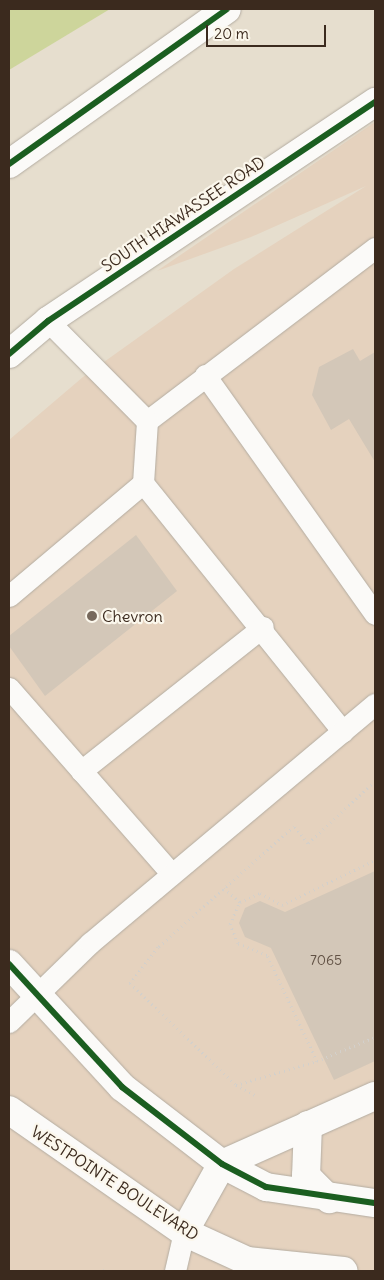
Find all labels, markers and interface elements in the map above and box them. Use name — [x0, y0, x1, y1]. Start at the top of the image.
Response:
scale bar — [209, 15, 329, 47]
text: 20 m — [214, 24, 249, 43]
street label: SOUTH HIAWASSEE ROAD — [98, 152, 268, 276]
place label: Chevron — [102, 606, 163, 626]
marker: Chevron — [86, 610, 98, 622]
house number: 7065 — [310, 952, 342, 968]
street label: WESTPOINTE BOULEVARD — [28, 1122, 202, 1244]

